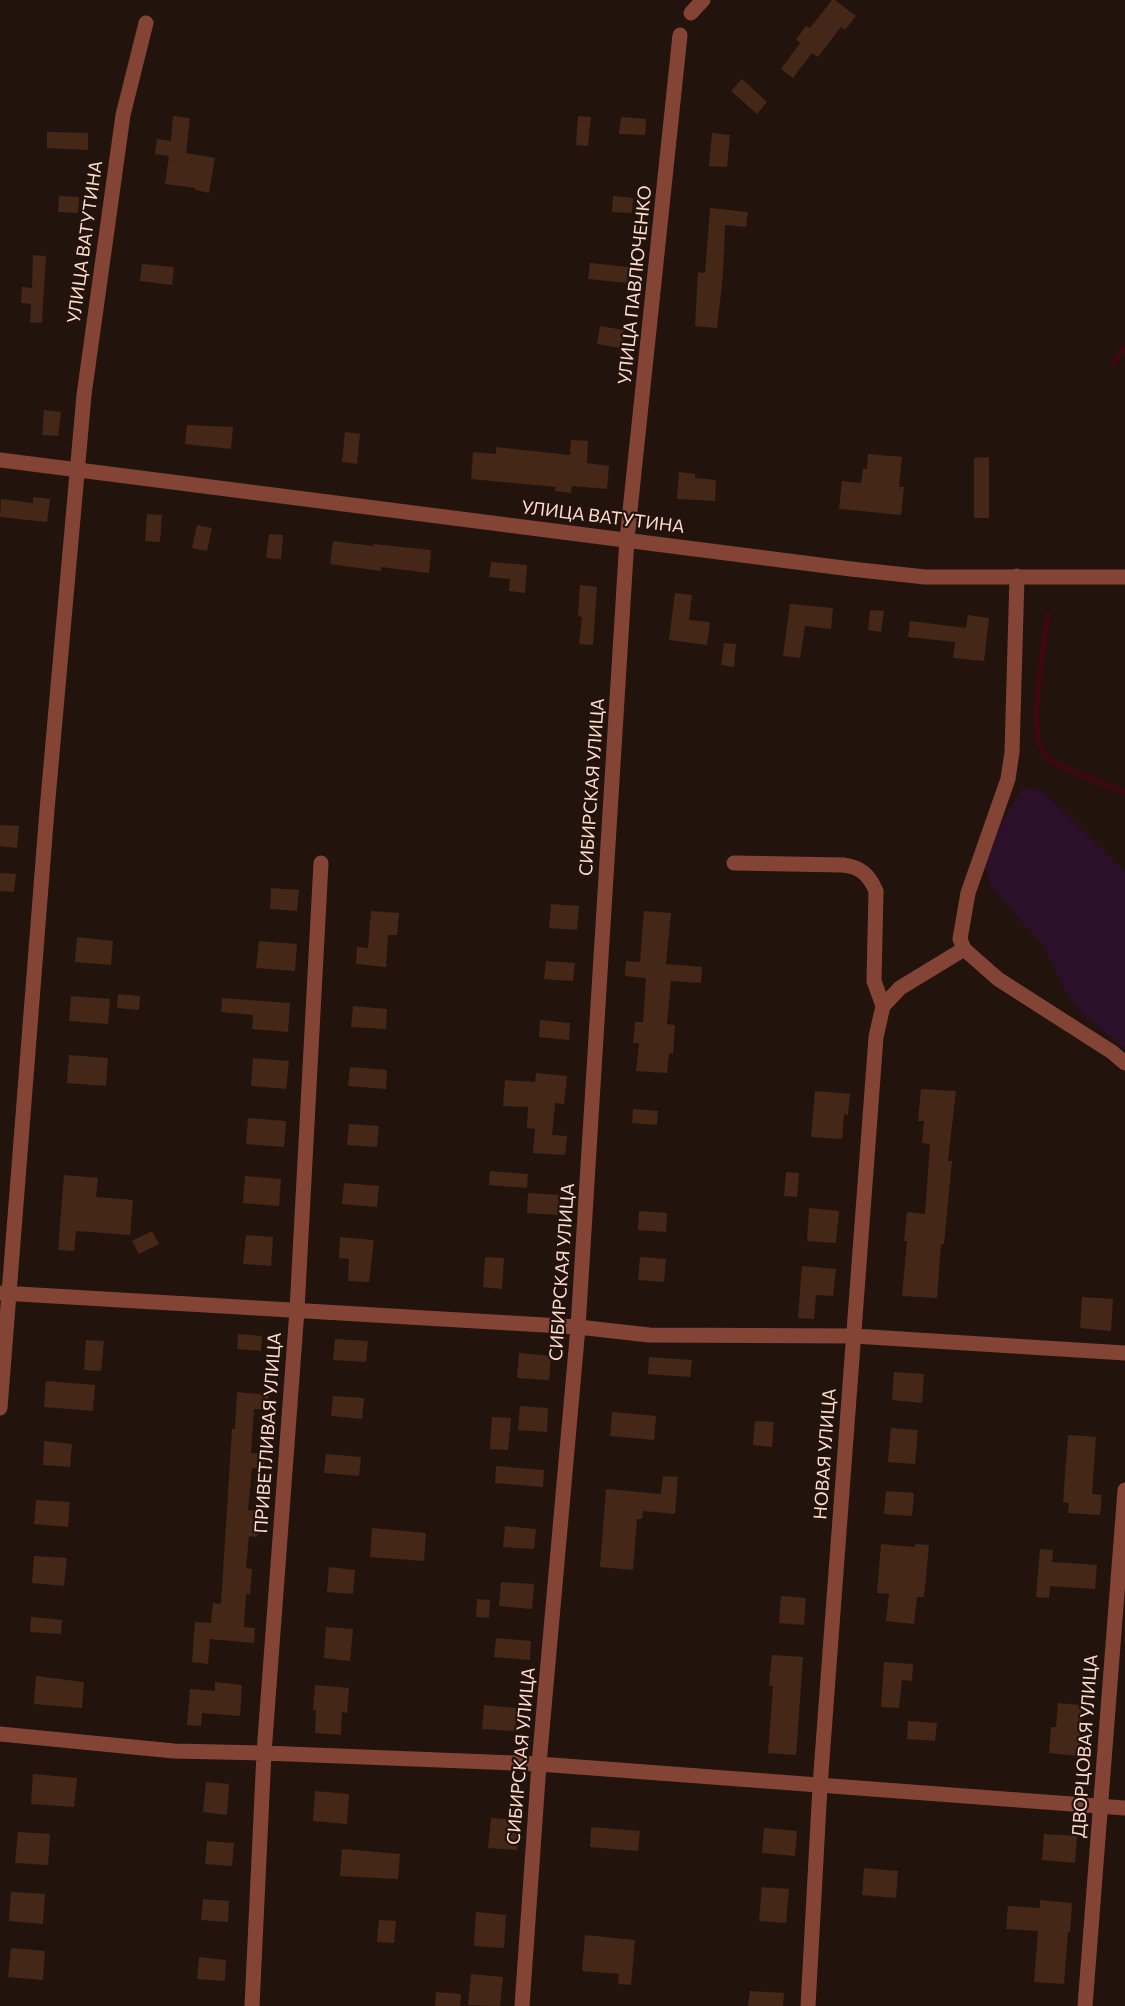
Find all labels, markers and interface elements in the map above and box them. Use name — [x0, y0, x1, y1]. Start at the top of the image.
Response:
street label: УЛИЦА ВАТУТИНА — [63, 159, 107, 325]
street label: УЛИЦА ПАВЛЮЧЕНКО — [614, 184, 656, 386]
street label: УЛИЦА ВАТУТИНА — [520, 496, 686, 538]
street label: СИБИРСКАЯ УЛИЦА — [575, 697, 609, 877]
street label: СИБИРСКАЯ УЛИЦА — [545, 1182, 579, 1362]
street label: ПРИВЕТЛИВАЯ УЛИЦА — [250, 1332, 286, 1534]
street label: НОВАЯ УЛИЦА — [810, 1388, 840, 1520]
street label: ДВОРЦОВАЯ УЛИЦА — [1068, 1654, 1102, 1838]
street label: СИБИРСКАЯ УЛИЦА — [502, 1666, 540, 1846]

